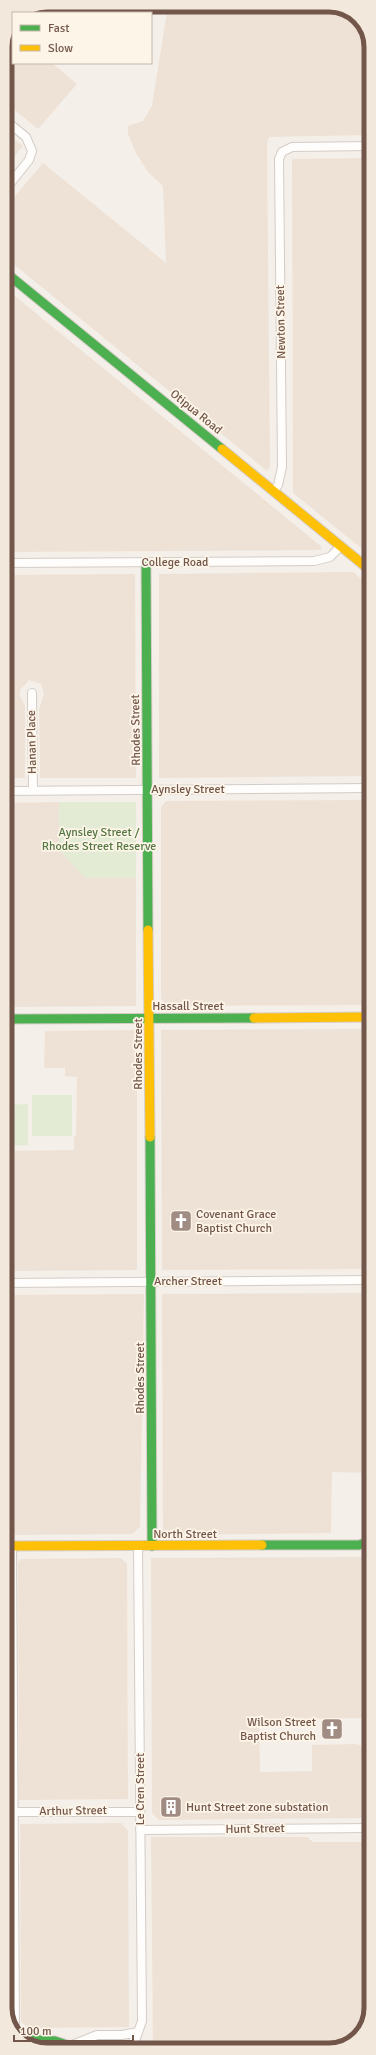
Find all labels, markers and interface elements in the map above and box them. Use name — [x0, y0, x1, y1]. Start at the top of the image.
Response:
legend — [12, 12, 152, 64]
text: Fast — [48, 21, 69, 36]
text: Slow — [48, 41, 73, 56]
street label: Newton Street — [273, 285, 289, 359]
street label: Otipua Road — [167, 386, 225, 438]
street label: College Road — [142, 555, 208, 570]
street label: Rhodes Street — [128, 694, 144, 766]
street label: Hanan Place — [24, 710, 40, 774]
street label: Aynsley Street — [151, 782, 225, 797]
park label: Aynsley Street / Rhodes Street Reserve — [42, 825, 156, 854]
street label: Hassall Street — [152, 999, 224, 1014]
street label: Rhodes Street — [131, 1018, 146, 1090]
place label: Covenant Grace Baptist Church — [196, 1207, 276, 1236]
church icon: Covenant Grace Baptist Church — [168, 1208, 194, 1234]
street label: Archer Street — [154, 1274, 222, 1289]
street label: Rhodes Street — [133, 1342, 148, 1414]
street label: North Street — [153, 1527, 217, 1542]
place label: Wilson Street Baptist Church — [240, 1715, 316, 1744]
church icon: Wilson Street Baptist Church — [319, 1716, 345, 1742]
street label: Le Cren Street — [133, 1753, 148, 1825]
building icon: Hunt Street zone substation — [158, 1794, 184, 1820]
place label: Hunt Street zone substation — [186, 1800, 328, 1815]
street label: Arthur Street — [39, 1803, 107, 1819]
street label: Hunt Street — [225, 1821, 285, 1837]
scale bar — [14, 2017, 133, 2043]
text: 100 m — [20, 2024, 52, 2039]

